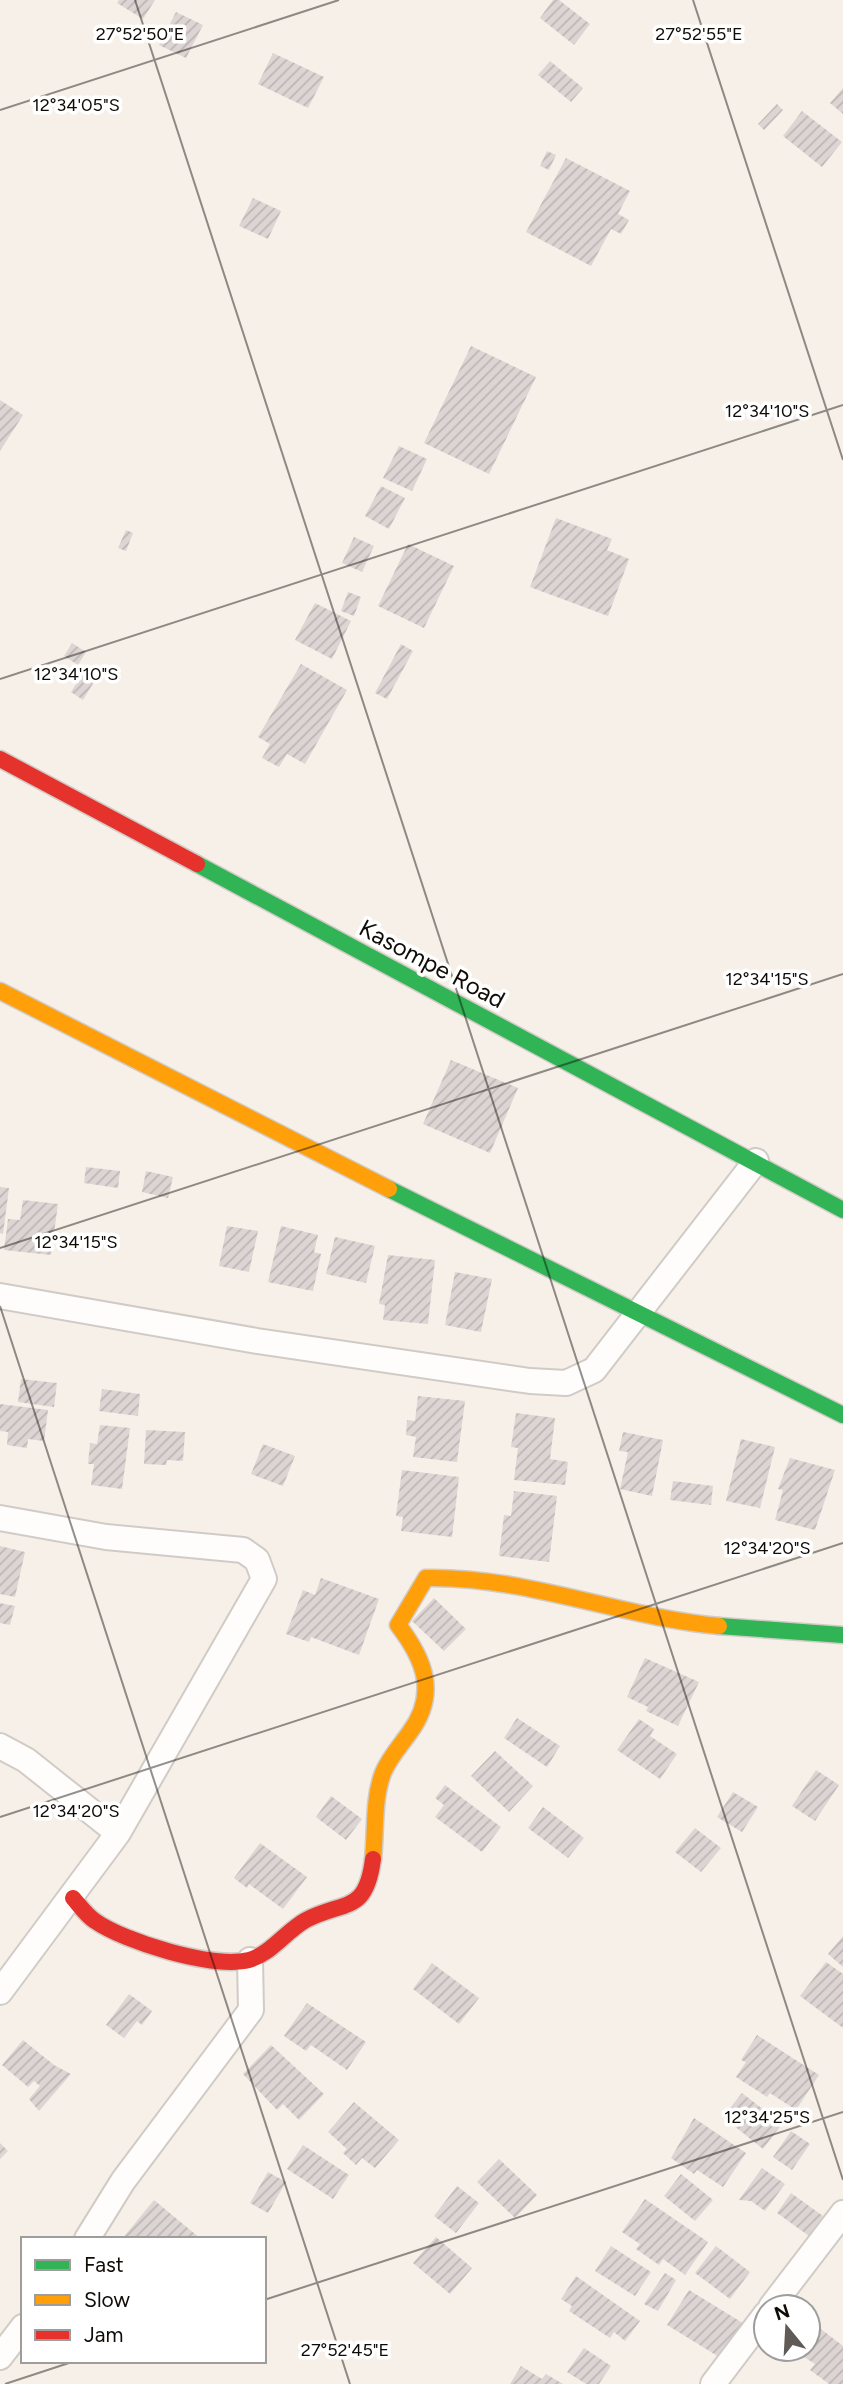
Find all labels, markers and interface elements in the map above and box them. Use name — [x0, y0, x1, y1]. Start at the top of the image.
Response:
text: 27°52'50"E — [96, 23, 184, 45]
text: 27°52'55"E — [655, 23, 743, 45]
text: 12°34'05"S — [32, 94, 120, 116]
text: 12°34'10"S — [725, 400, 809, 422]
text: 12°34'10"S — [34, 663, 118, 685]
street label: Kasompe Road — [354, 913, 510, 1014]
text: 12°34'15"S — [725, 968, 809, 990]
text: 12°34'15"S — [34, 1231, 118, 1253]
text: 12°34'20"S — [723, 1537, 811, 1559]
text: 12°34'20"S — [32, 1800, 120, 1822]
text: 12°34'25"S — [724, 2106, 810, 2128]
legend — [21, 2237, 266, 2363]
text: Fast — [84, 2252, 124, 2277]
text: Slow — [84, 2287, 130, 2312]
north arrow — [752, 2293, 822, 2363]
text: N — [771, 2299, 792, 2326]
text: Jam — [84, 2322, 123, 2347]
text: 27°52'45"E — [301, 2339, 389, 2361]

